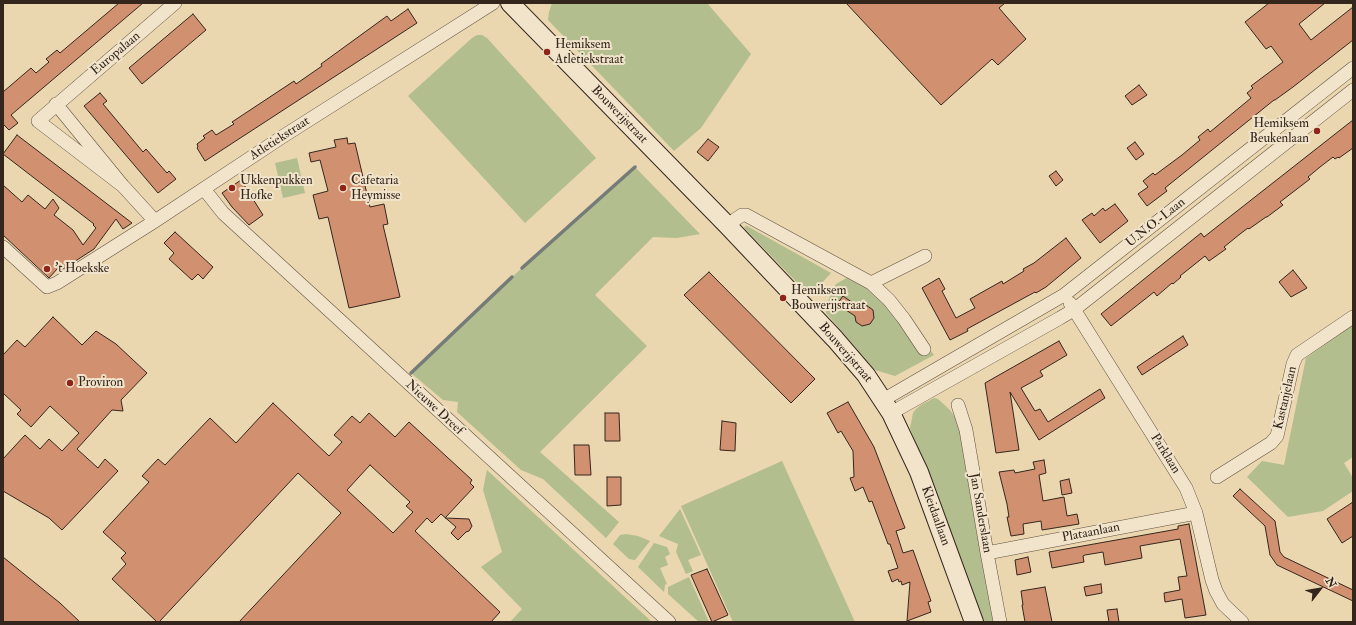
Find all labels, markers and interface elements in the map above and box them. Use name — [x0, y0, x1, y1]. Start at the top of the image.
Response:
street label: Europalaan — [88, 29, 144, 79]
place label: Hemiksem Atletiekstraat — [555, 37, 624, 68]
marker: Hemiksem Atletiekstraat — [542, 47, 552, 57]
street label: Bouwerijstraat — [588, 83, 650, 147]
street label: Atletiekstraat — [247, 114, 313, 164]
place label: Hemiksem Beukenlaan — [1249, 116, 1309, 147]
marker: Hemiksem Beukenlaan — [1312, 126, 1322, 136]
place label: Ukkenpukken Hofke — [240, 173, 313, 204]
place label: Cafetaria Heymisse — [351, 173, 401, 204]
marker: Ukkenpukken Hofke — [227, 183, 237, 193]
marker: Cafetaria Heymisse — [338, 183, 348, 193]
street label: U.N.O.-Laan — [1123, 195, 1189, 251]
place label: 't Hoekske — [55, 261, 109, 277]
marker: 't Hoekske — [42, 264, 52, 274]
place label: Hemiksem Bouwerijstraat — [791, 283, 866, 314]
marker: Hemiksem Bouwerijstraat — [778, 293, 788, 303]
street label: Bouwerijstraat — [815, 320, 875, 386]
street label: Kastanjelaan — [1271, 365, 1301, 431]
place label: Proviron — [78, 375, 123, 391]
street label: Nieuwe Dreef — [402, 377, 466, 439]
marker: Proviron — [65, 378, 75, 388]
street label: Parklaan — [1147, 431, 1183, 477]
street label: Jan Sanderslaan — [965, 472, 995, 554]
street label: Kleidaallaan — [917, 484, 953, 548]
street label: Plataanlaan — [1061, 520, 1121, 546]
north arrow — [1300, 569, 1340, 609]
text: N — [1323, 575, 1339, 590]

